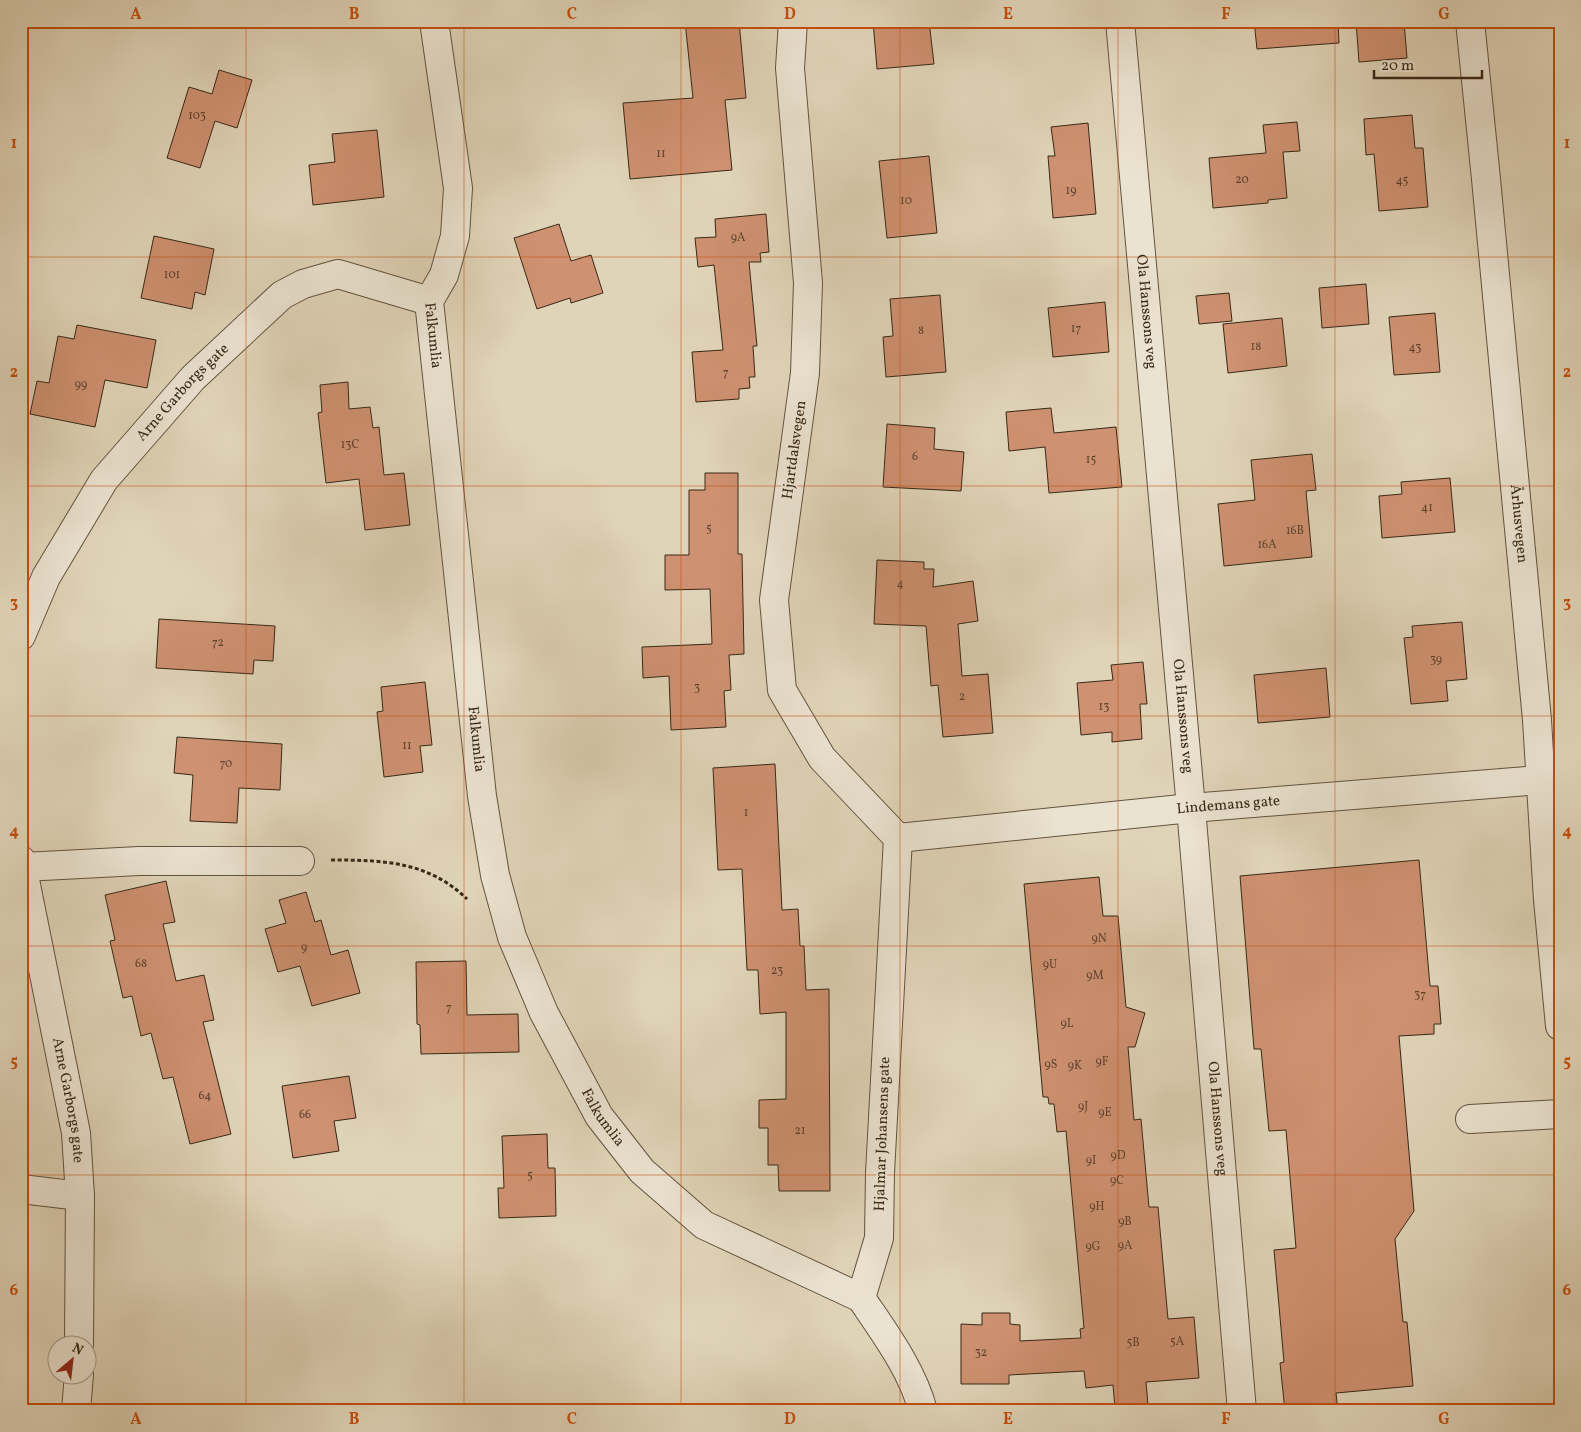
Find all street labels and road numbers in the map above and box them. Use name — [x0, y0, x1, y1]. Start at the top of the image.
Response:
street label: Ola Hanssons veg — [1131, 254, 1162, 370]
street label: Falkumlia — [419, 301, 447, 369]
street label: Arne Garborgs gate — [132, 339, 234, 446]
street label: Hjartdalsvegen — [778, 399, 812, 501]
street label: Århusvegen — [1504, 483, 1533, 564]
street label: Ola Hanssons veg — [1167, 658, 1198, 775]
street label: Falkumlia — [462, 705, 490, 773]
street label: Lindemans gate — [1176, 790, 1281, 820]
street label: Arne Garborgs gate — [47, 1036, 88, 1164]
street label: Hjalmar Johansens gate — [870, 1056, 896, 1212]
street label: Ola Hanssons veg — [1202, 1060, 1233, 1177]
street label: Falkumlia — [576, 1085, 630, 1151]

